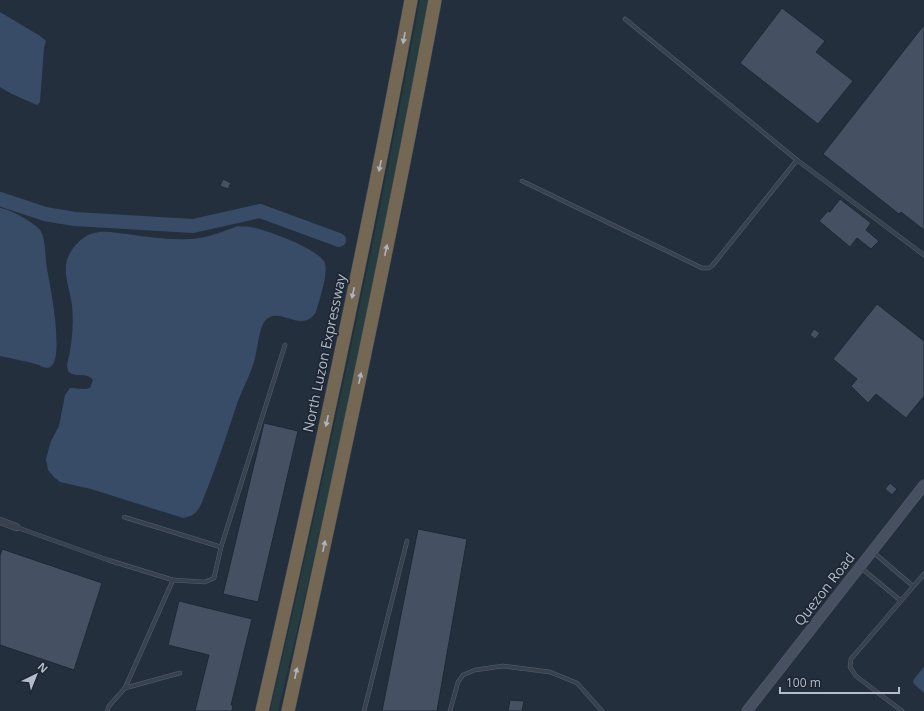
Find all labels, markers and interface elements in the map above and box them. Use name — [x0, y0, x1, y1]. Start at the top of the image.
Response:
one-way arrow — [400, 32, 406, 44]
one-way arrow — [376, 160, 382, 172]
one-way arrow — [384, 244, 390, 257]
street label: North Luzon Expressway — [298, 271, 350, 434]
one-way arrow — [350, 287, 356, 300]
one-way arrow — [357, 372, 363, 384]
one-way arrow — [323, 415, 329, 427]
one-way arrow — [322, 540, 328, 552]
street label: Quezon Road — [789, 548, 859, 630]
north arrow — [16, 655, 56, 695]
text: N — [35, 659, 52, 676]
one-way arrow — [294, 667, 300, 679]
scale bar — [780, 669, 899, 695]
text: 100 m — [786, 674, 821, 691]

